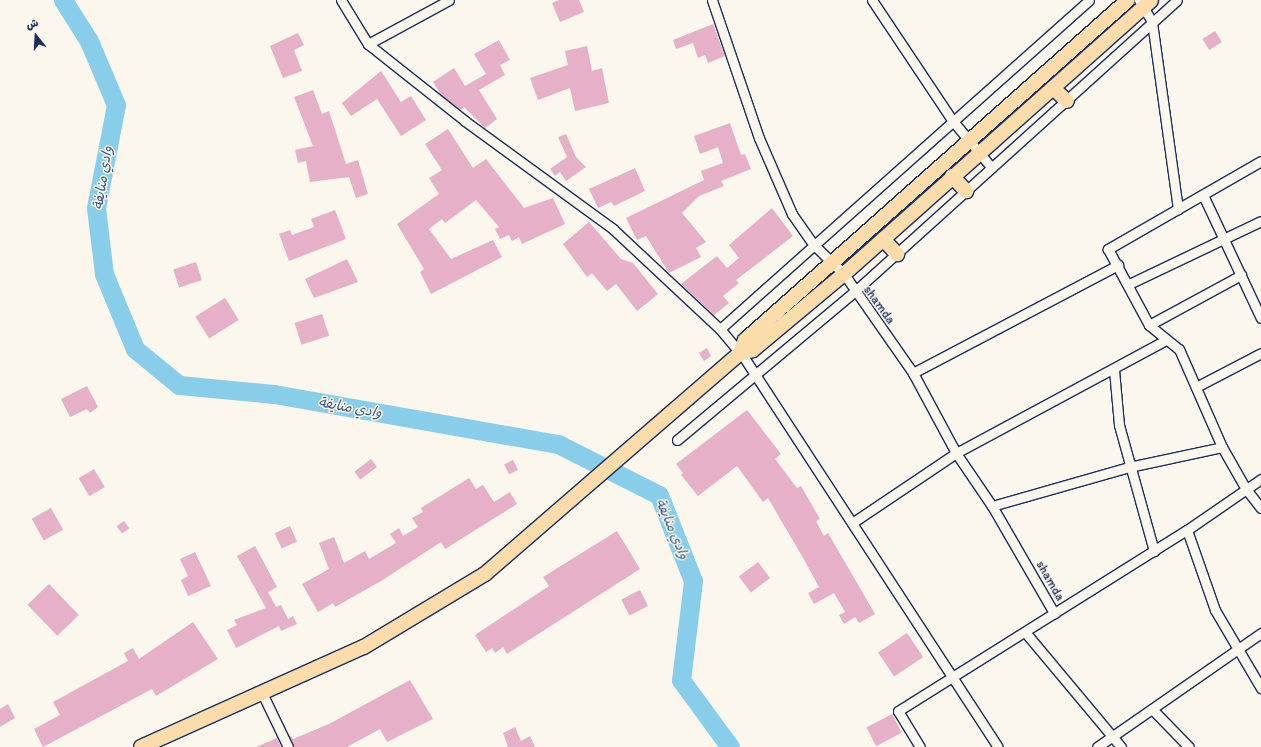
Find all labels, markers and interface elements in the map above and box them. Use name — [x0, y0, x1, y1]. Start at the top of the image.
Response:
north arrow — [16, 16, 56, 56]
text: ش — [24, 16, 40, 32]
water label: وادي منايفة — [90, 145, 116, 211]
street label: shamda — [860, 283, 898, 327]
water label: وادي منايفة — [317, 394, 383, 422]
water label: وادي منايفة — [652, 496, 692, 562]
street label: shamda — [1032, 558, 1068, 604]

